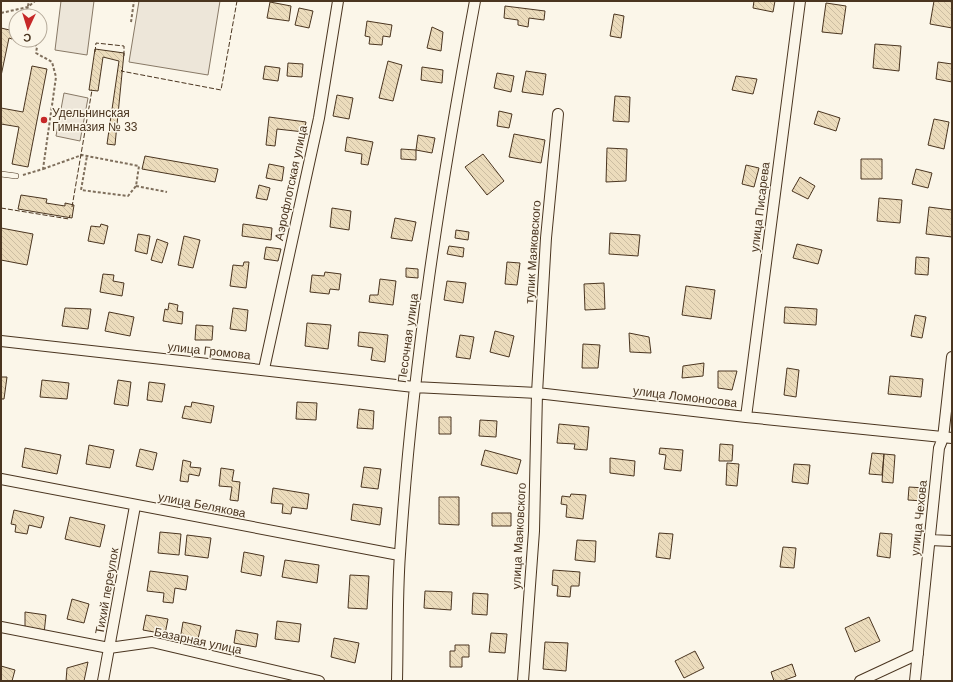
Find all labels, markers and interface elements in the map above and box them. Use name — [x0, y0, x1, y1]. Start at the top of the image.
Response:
north arrow — [8, 8, 48, 48]
text: С — [23, 32, 32, 44]
place label: Удельнинская Гимназия № 33 — [52, 106, 138, 134]
marker: Удельнинская Гимназия № 33 — [39, 115, 49, 125]
street label: Аэрофлотская улица — [272, 124, 310, 242]
street label: улица Писарева — [748, 161, 773, 253]
street label: тупик Маяковского — [522, 199, 544, 304]
street label: Песочная улица — [395, 292, 421, 384]
street label: улица Громова — [167, 340, 251, 362]
street label: улица Ломоносова — [632, 384, 738, 410]
street label: улица Чехова — [908, 479, 930, 557]
street label: улица Маяковского — [509, 482, 529, 590]
street label: улица Белякова — [157, 490, 247, 520]
street label: Тихий переулок — [93, 546, 122, 635]
street label: Базарная улица — [153, 625, 243, 657]

